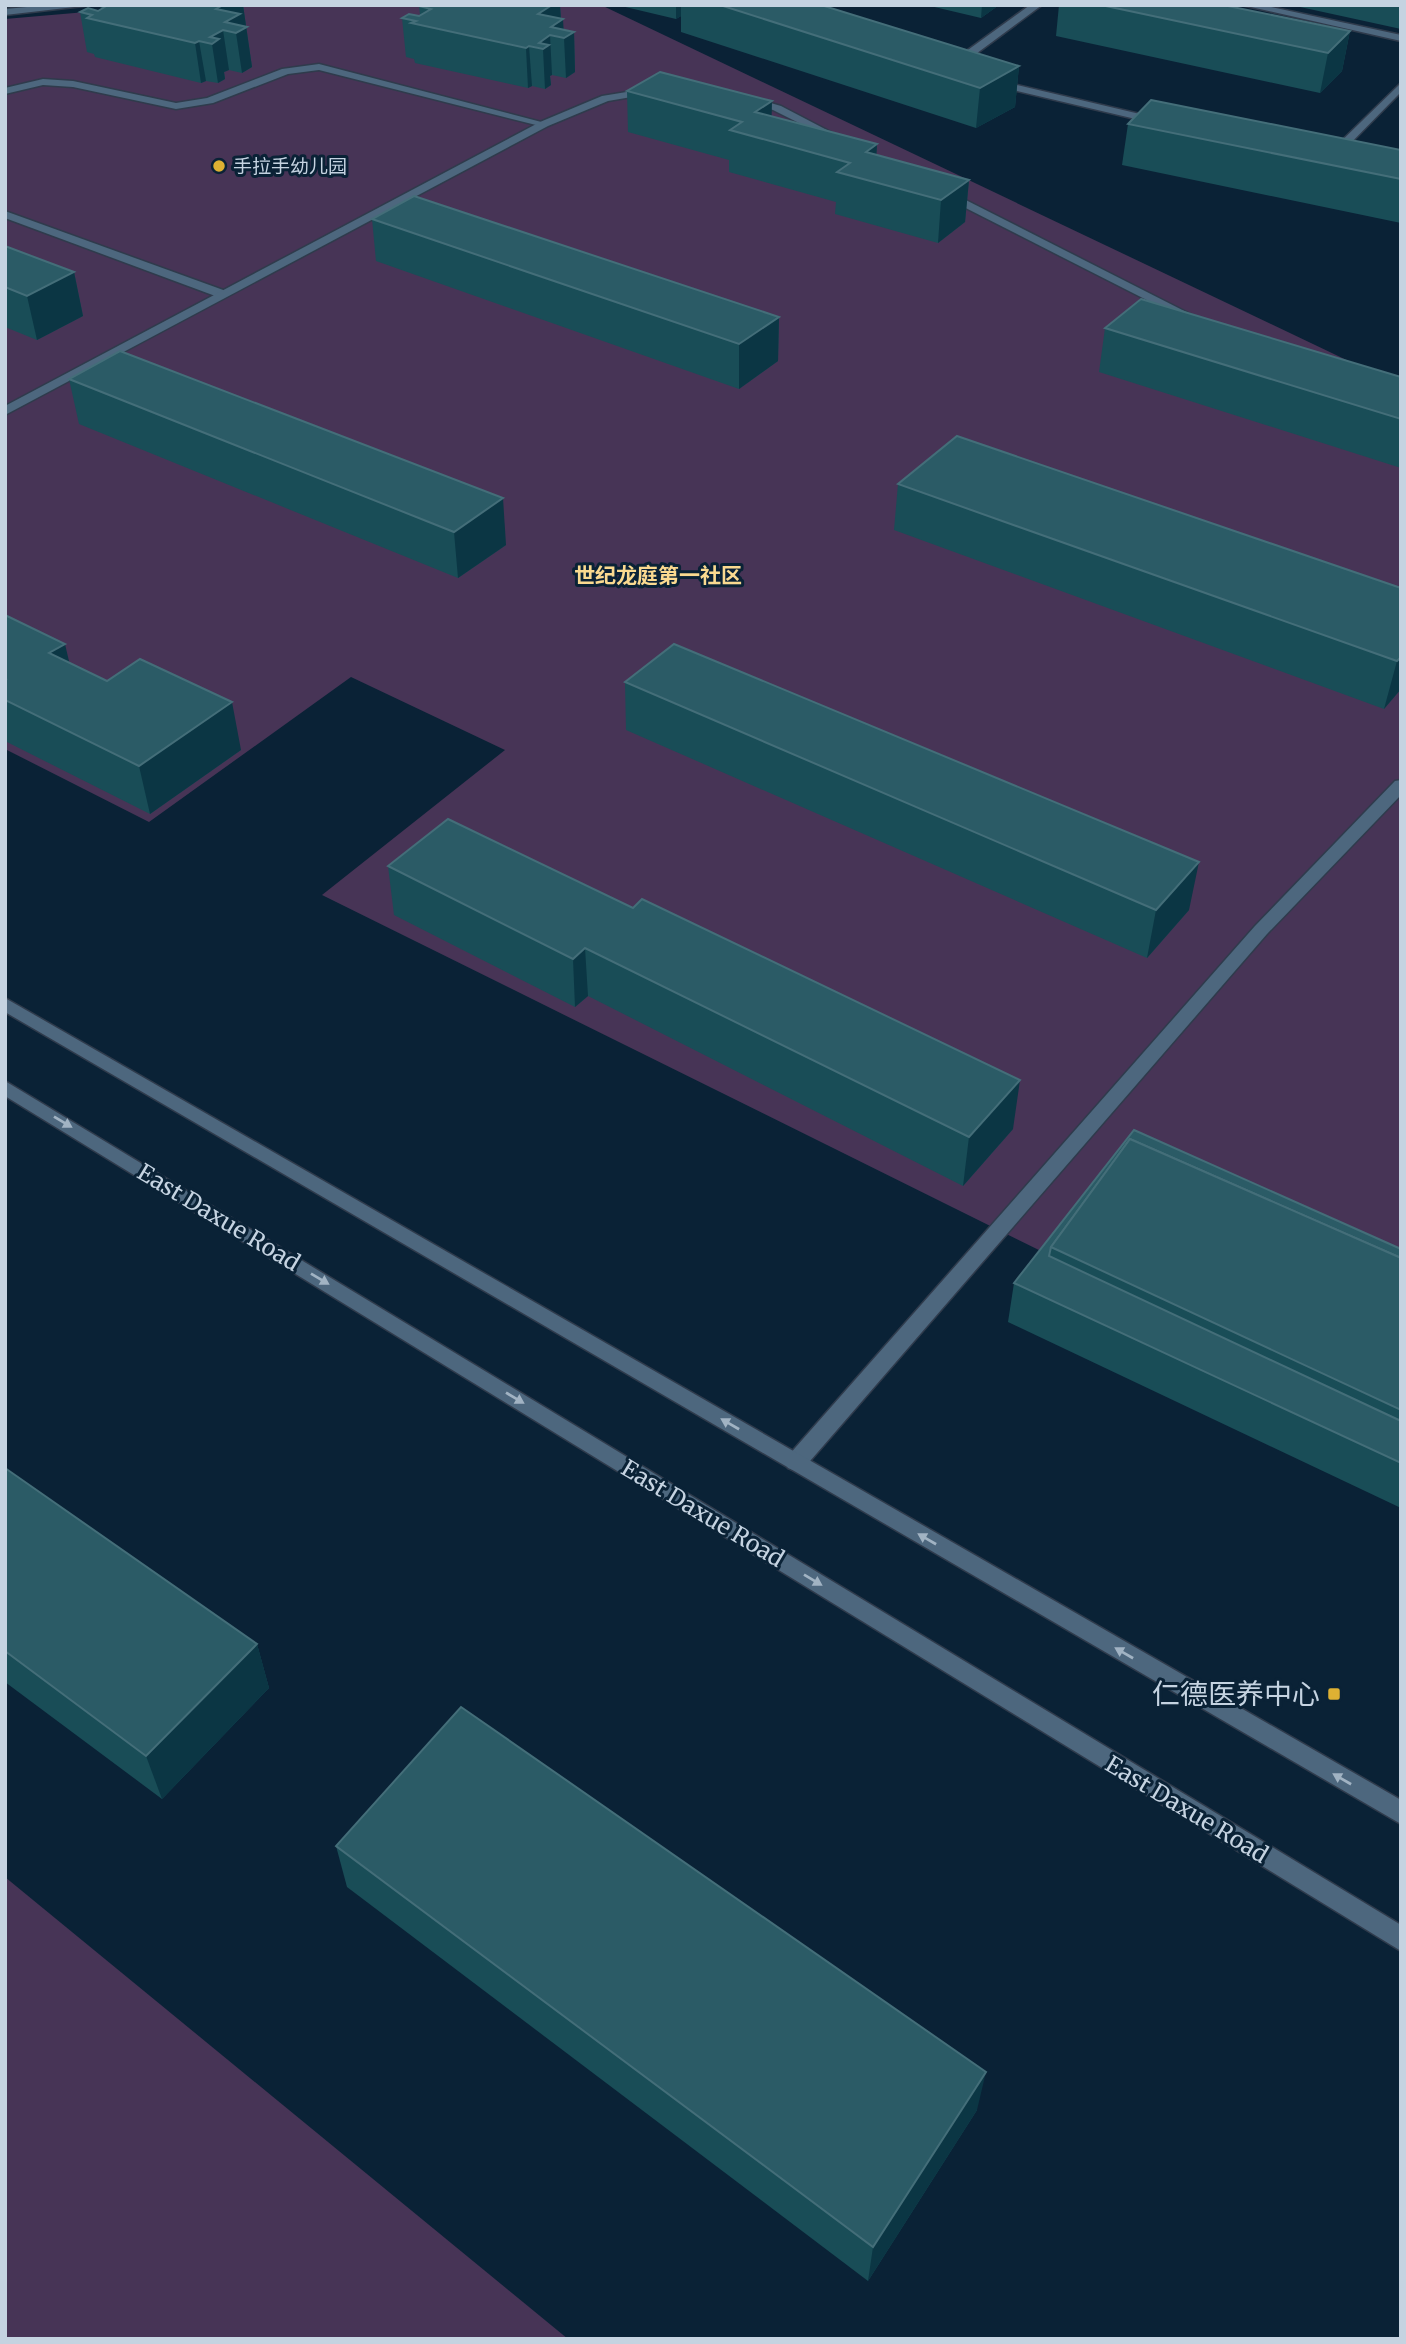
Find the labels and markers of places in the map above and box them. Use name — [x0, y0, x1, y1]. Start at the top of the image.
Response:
place label: 手拉手幼儿园 — [233, 154, 347, 178]
marker: 手拉手幼儿园 — [211, 158, 227, 174]
place label: 仁德医养中心 — [1152, 1676, 1320, 1712]
marker: 仁德医养中心 — [1326, 1686, 1342, 1702]

